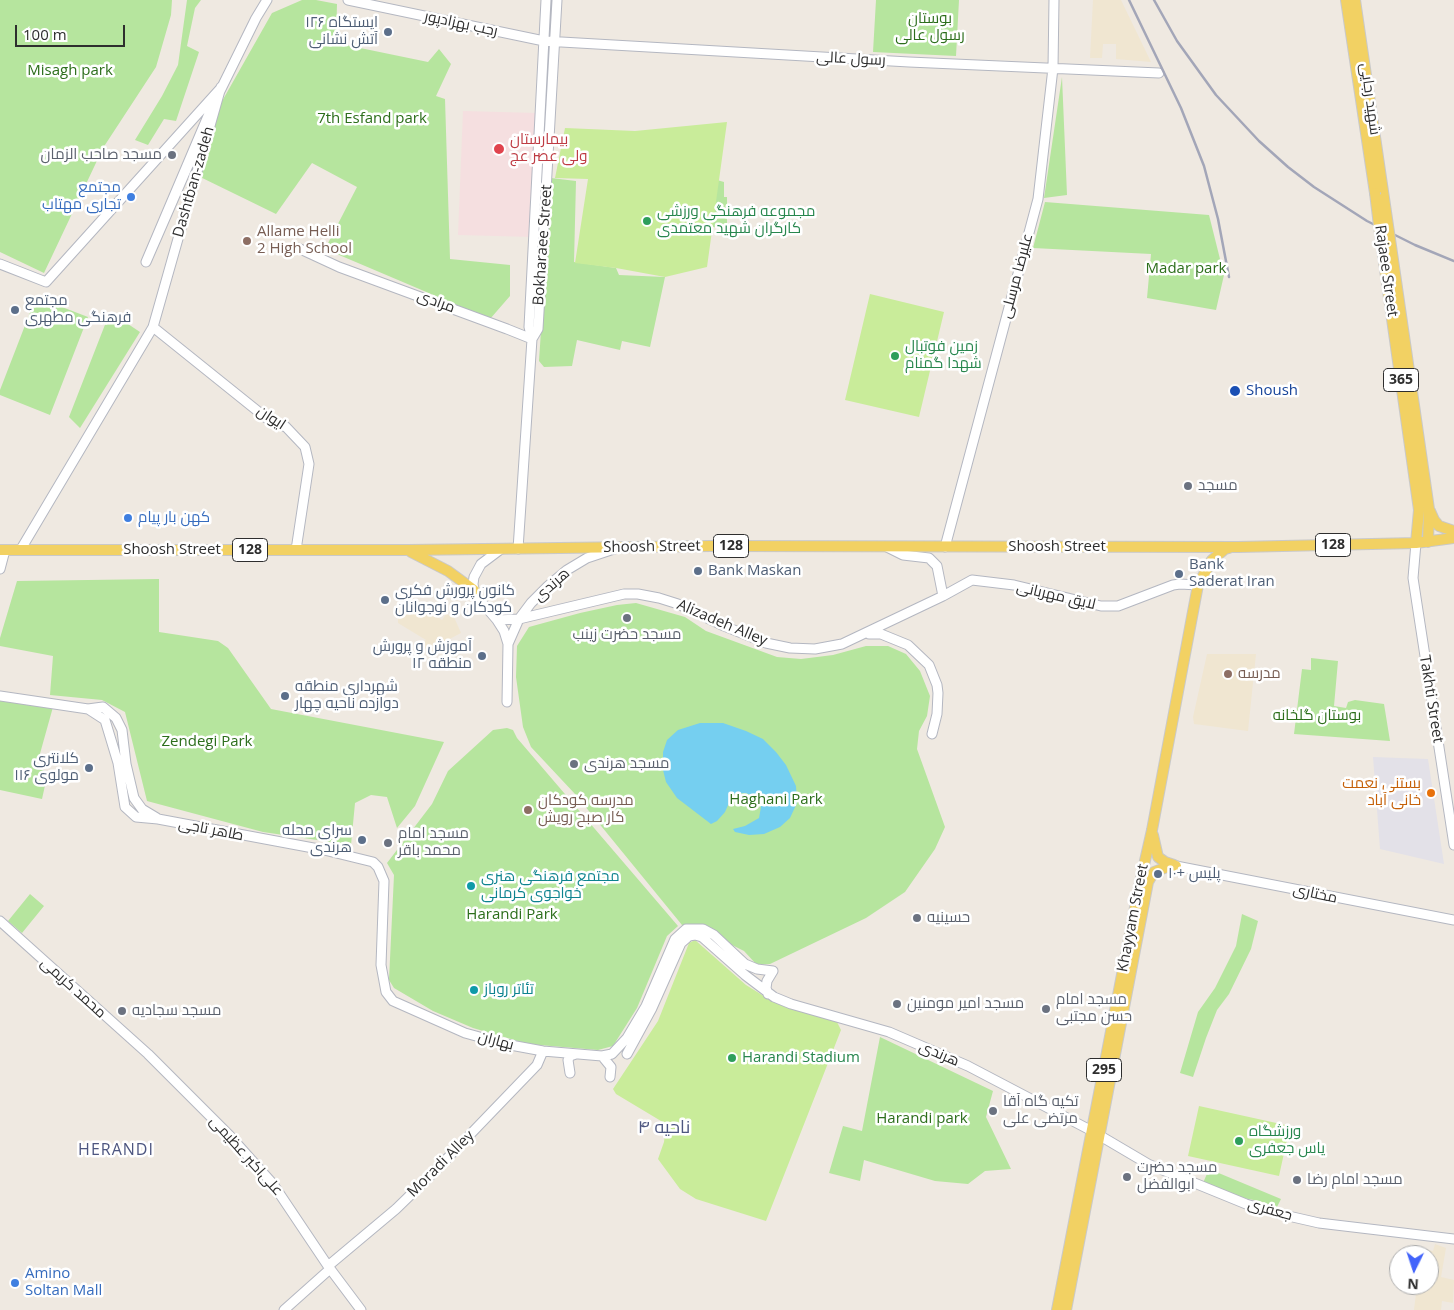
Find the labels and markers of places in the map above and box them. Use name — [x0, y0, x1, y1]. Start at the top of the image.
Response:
place label: ایستگاه ۱۲۶ آتش نشانی — [305, 14, 378, 49]
marker: ایستگاه ۱۲۶ آتش نشانی — [382, 26, 394, 38]
place label: بیمارستان ولی عصر عج — [510, 131, 587, 166]
marker: بیمارستان ولی عصر عج — [492, 142, 506, 156]
place label: مسجد صاحب الزمان — [41, 146, 162, 164]
marker: مسجد صاحب الزمان — [166, 149, 178, 161]
place label: مجتمع تجاری مهتاب — [42, 179, 121, 214]
marker: مجتمع تجاری مهتاب — [125, 191, 137, 203]
place label: مجموعه فرهنگی ورزشی کارگران شهید معتمدی — [657, 203, 815, 238]
marker: مجموعه فرهنگی ورزشی کارگران شهید معتمدی — [641, 215, 653, 227]
place label: Allame Helli 2 High School — [257, 223, 352, 258]
marker: Allame Helli 2 High School — [241, 235, 253, 247]
place label: مجتمع فرهنگی مطهری — [25, 292, 131, 327]
marker: مجتمع فرهنگی مطهری — [9, 304, 21, 316]
place label: زمین فوتبال شهدا گمنام — [905, 338, 982, 373]
marker: زمین فوتبال شهدا گمنام — [889, 350, 901, 362]
place label: Shoush — [1246, 382, 1298, 400]
marker: Shoush — [1228, 384, 1242, 398]
place label: مسجد — [1198, 477, 1238, 495]
marker: مسجد — [1182, 480, 1194, 492]
place label: کهن بار پیام — [138, 509, 210, 527]
marker: کهن بار پیام — [122, 512, 134, 524]
place label: Bank Saderat Iran — [1189, 556, 1275, 591]
place label: Bank Maskan — [708, 562, 801, 580]
marker: Bank Maskan — [692, 565, 704, 577]
marker: Bank Saderat Iran — [1173, 568, 1185, 580]
place label: کانون پرورش فکری کودکان و نوجوانان — [395, 582, 515, 617]
marker: کانون پرورش فکری کودکان و نوجوانان — [379, 594, 391, 606]
marker: مسجد حضرت زینب — [621, 612, 633, 624]
place label: مسجد حضرت زینب — [573, 626, 681, 644]
place label: آموزش و پرورش منطقه ۱۲ — [373, 638, 472, 673]
marker: آموزش و پرورش منطقه ۱۲ — [476, 650, 488, 662]
place label: مدرسه — [1238, 665, 1281, 683]
marker: مدرسه — [1222, 668, 1234, 680]
place label: شهرداری منطقه دوازده ناحیه چهار — [295, 678, 399, 713]
marker: شهرداری منطقه دوازده ناحیه چهار — [279, 690, 291, 702]
place label: کلانتری ۱۱۶ مولوی — [14, 750, 79, 785]
place label: مسجد هرندی — [584, 755, 669, 773]
marker: مسجد هرندی — [568, 758, 580, 770]
marker: کلانتری ۱۱۶ مولوی — [83, 762, 95, 774]
place label: بستنی نعمت خانی آباد — [1342, 775, 1421, 810]
marker: بستنی نعمت خانی آباد — [1425, 787, 1437, 799]
place label: مدرسه کودکان کار صبح رویش — [538, 792, 634, 827]
marker: مدرسه کودکان کار صبح رویش — [522, 804, 534, 816]
place label: سرای محله هرندی — [282, 822, 352, 857]
place label: مسجد امام محمد باقر — [398, 825, 469, 860]
marker: سرای محله هرندی — [356, 834, 368, 846]
marker: مسجد امام محمد باقر — [382, 837, 394, 849]
place label: پلیس +۱۰ — [1168, 865, 1221, 883]
place label: مجتمع فرهنگی هنری خواجوی كرمانی — [481, 868, 620, 903]
marker: پلیس +۱۰ — [1152, 868, 1164, 880]
marker: مجتمع فرهنگی هنری خواجوی كرمانی — [465, 880, 477, 892]
place label: حسینیه — [927, 909, 970, 927]
marker: حسینیه — [911, 912, 923, 924]
place label: تئاتر روباز — [484, 981, 534, 999]
marker: تئاتر روباز — [468, 984, 480, 996]
place label: مسجد امام حسن مجتبی — [1056, 991, 1132, 1026]
place label: مسجد امیر مومنین — [907, 995, 1024, 1013]
marker: مسجد امیر مومنین — [891, 998, 903, 1010]
place label: مسجد سجادیه — [132, 1002, 221, 1020]
marker: مسجد امام حسن مجتبی — [1040, 1003, 1052, 1015]
marker: مسجد سجادیه — [116, 1005, 128, 1017]
place label: Harandi Stadium — [742, 1049, 860, 1067]
marker: Harandi Stadium — [726, 1052, 738, 1064]
place label: تکیه گاه آقا مرتضی علی — [1003, 1093, 1079, 1128]
marker: تکیه گاه آقا مرتضی علی — [987, 1105, 999, 1117]
place label: ورزشگاه یاس جعفری — [1249, 1123, 1325, 1158]
marker: ورزشگاه یاس جعفری — [1233, 1135, 1245, 1147]
place label: مسجد حضرت ابوالفضل — [1137, 1159, 1217, 1194]
marker: مسجد حضرت ابوالفضل — [1121, 1171, 1133, 1183]
place label: مسجد امام رضا — [1307, 1171, 1403, 1189]
marker: مسجد امام رضا — [1291, 1174, 1303, 1186]
place label: Amino Soltan Mall — [25, 1265, 102, 1300]
marker: Amino Soltan Mall — [9, 1277, 21, 1289]

